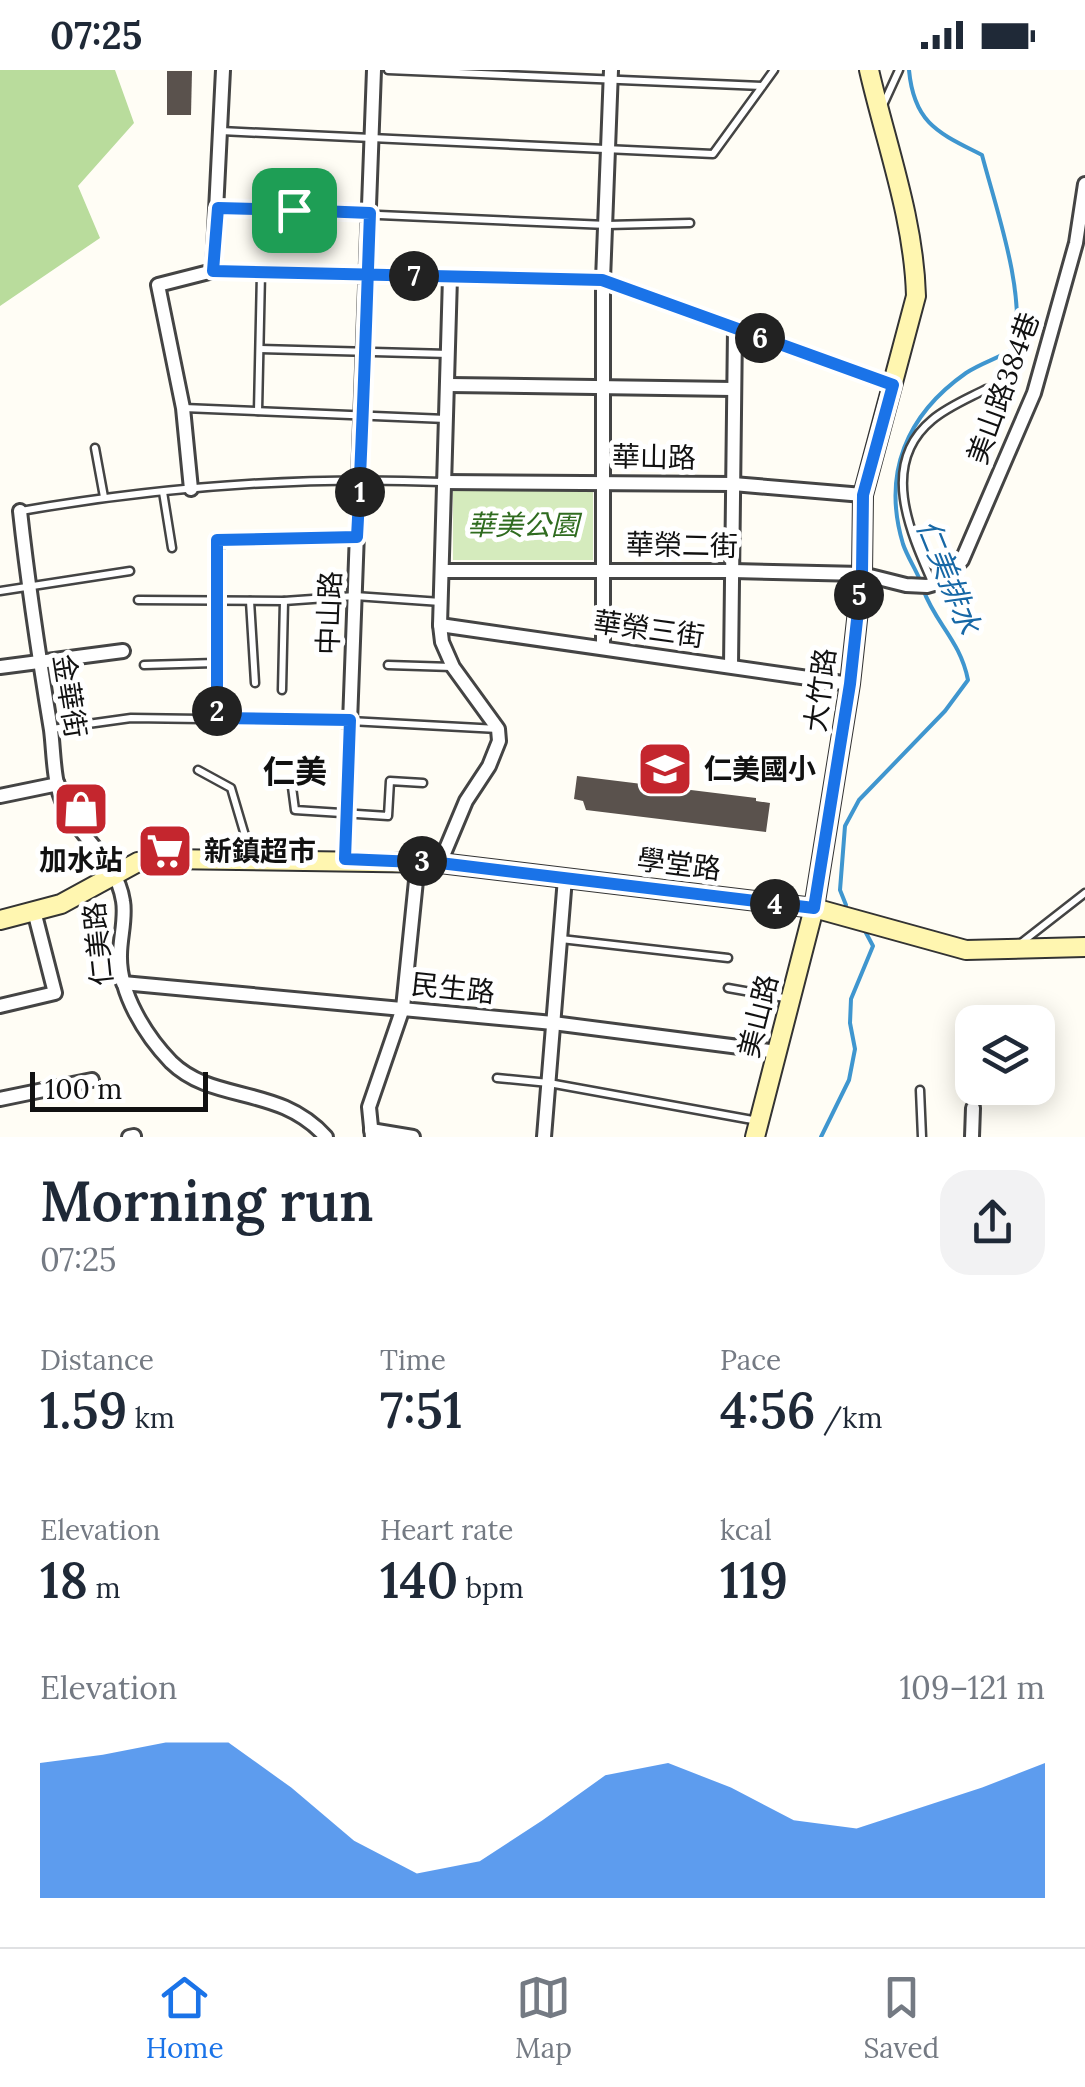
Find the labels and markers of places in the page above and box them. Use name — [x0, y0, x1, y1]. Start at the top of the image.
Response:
pin — [252, 168, 337, 253]
pin: 7 — [389, 251, 439, 301]
pin: 6 — [735, 313, 785, 363]
pin: 1 — [335, 467, 385, 517]
pin: 5 — [834, 570, 884, 620]
pin: 2 — [192, 686, 242, 736]
school or university icon: 仁美國小 — [635, 739, 695, 799]
place label: 仁美國小 — [704, 751, 816, 787]
shop icon: 加水站 — [51, 779, 111, 839]
supermarket icon: 新鎮超市 — [135, 821, 195, 881]
place label: 新鎮超市 — [204, 833, 316, 869]
pin: 3 — [397, 836, 447, 886]
place label: 加水站 — [39, 842, 123, 878]
pin: 4 — [750, 879, 800, 929]

